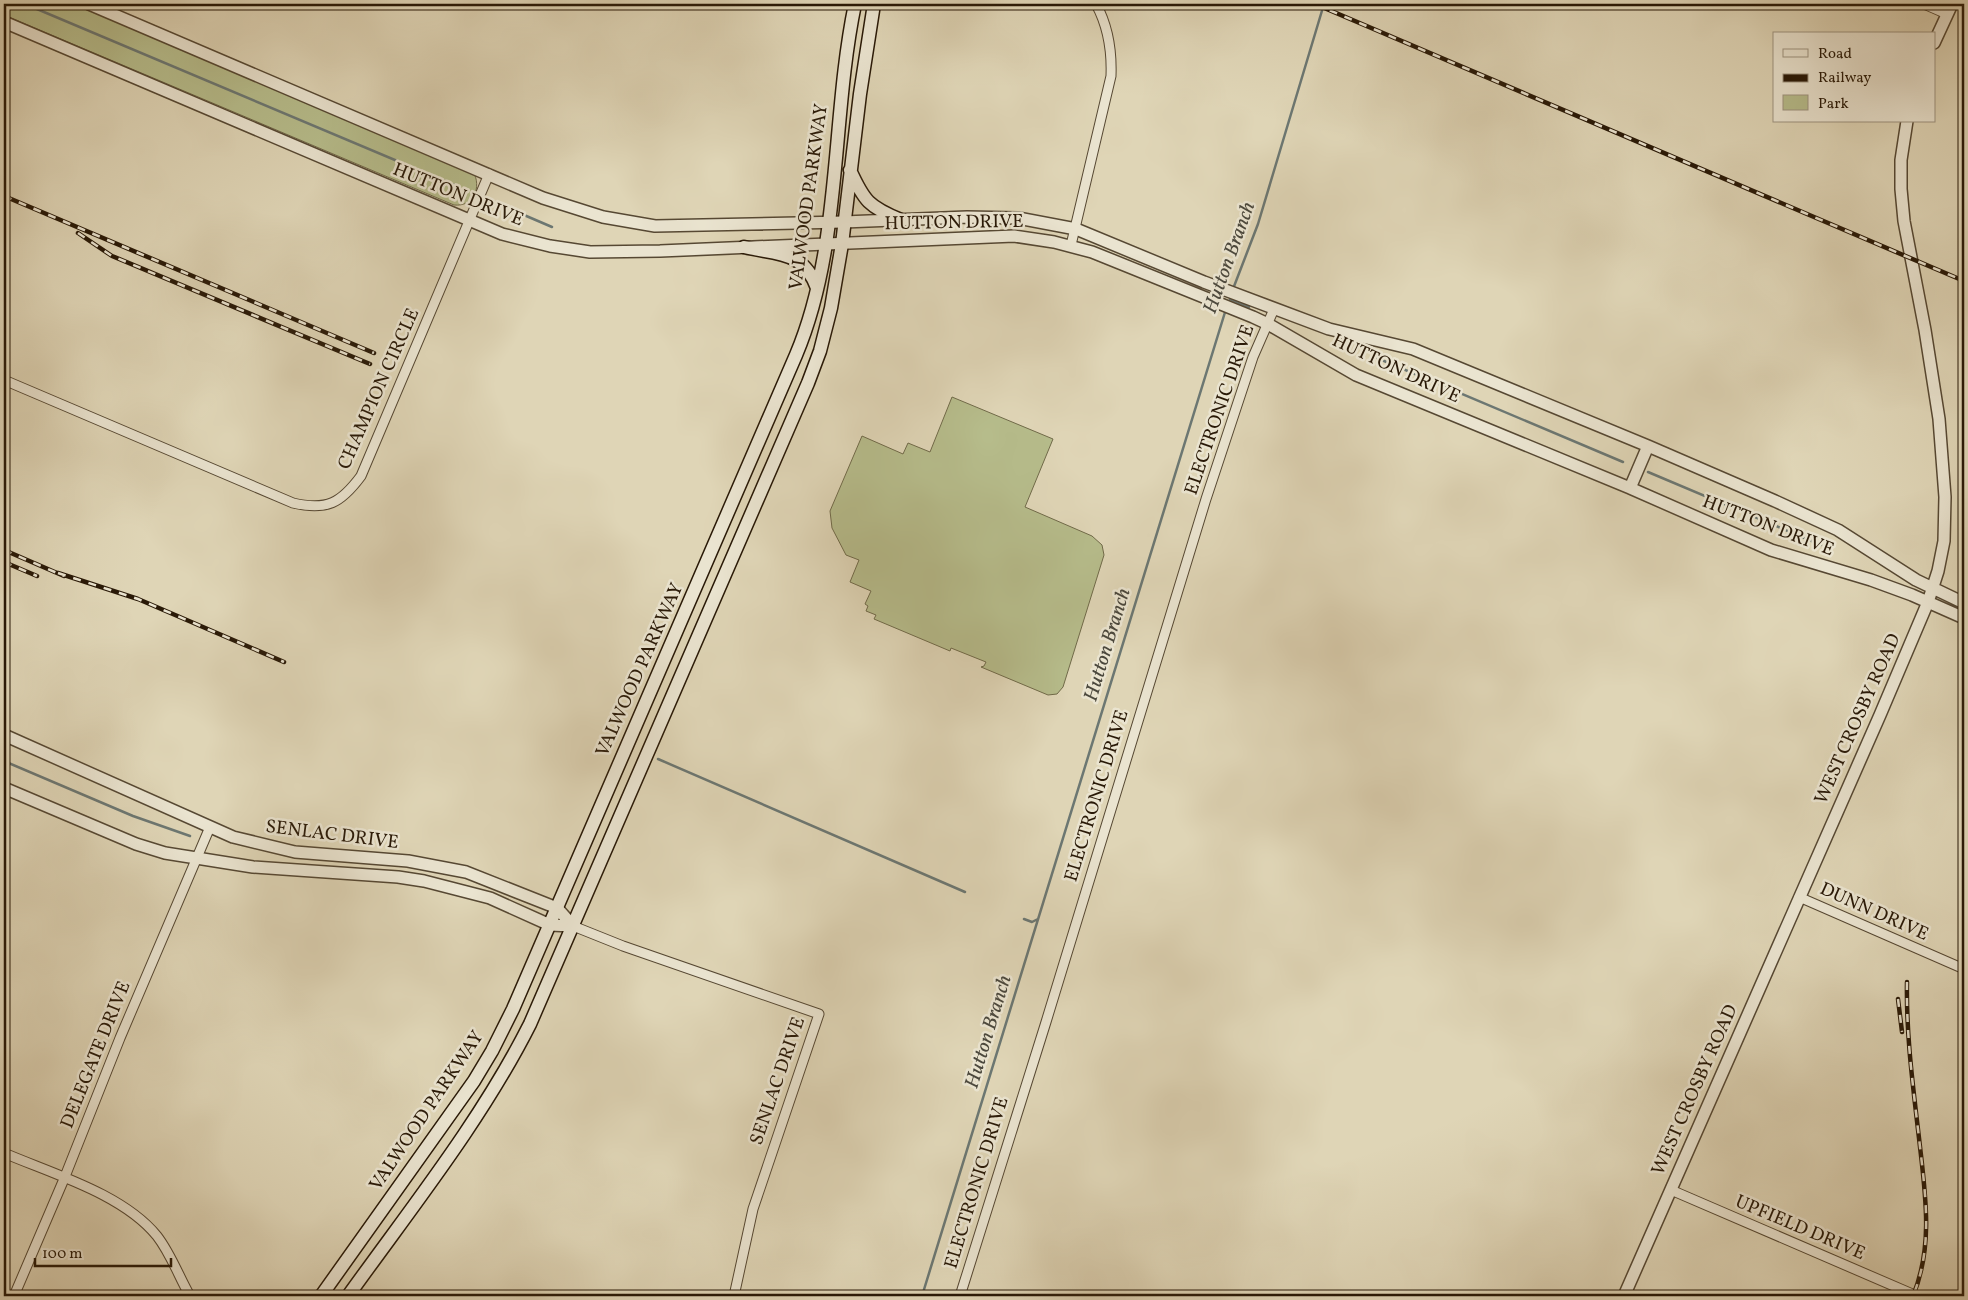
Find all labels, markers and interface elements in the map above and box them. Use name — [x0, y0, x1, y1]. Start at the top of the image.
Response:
legend — [1773, 32, 1936, 122]
text: Road — [1818, 44, 1852, 65]
text: Railway — [1818, 68, 1871, 89]
text: Park — [1818, 94, 1849, 115]
street label: VALWOOD PARKWAY — [783, 102, 835, 292]
street label: HUTTON DRIVE — [389, 157, 527, 233]
water label: Hutton Branch — [1197, 198, 1263, 318]
street label: HUTTON DRIVE — [884, 209, 1024, 237]
street label: CHAMPION CIRCLE — [332, 304, 426, 474]
street label: ELECTRONIC DRIVE — [1179, 321, 1261, 499]
street label: HUTTON DRIVE — [1328, 328, 1464, 410]
street label: HUTTON DRIVE — [1698, 489, 1838, 563]
street label: VALWOOD PARKWAY — [590, 579, 690, 761]
water label: Hutton Branch — [1078, 585, 1139, 705]
street label: WEST CROSBY ROAD — [1809, 629, 1907, 809]
street label: ELECTRONIC DRIVE — [1058, 707, 1136, 885]
street label: SENLAC DRIVE — [264, 814, 400, 856]
street label: DUNN DRIVE — [1815, 876, 1933, 948]
water label: Hutton Branch — [959, 972, 1020, 1092]
street label: DELEGATE DRIVE — [55, 978, 137, 1132]
street label: WEST CROSBY ROAD — [1646, 1000, 1744, 1180]
street label: SENLAC DRIVE — [744, 1013, 812, 1149]
street label: VALWOOD PARKWAY — [364, 1026, 490, 1196]
street label: ELECTRONIC DRIVE — [938, 1094, 1016, 1272]
street label: UPFIELD DRIVE — [1731, 1189, 1869, 1267]
scale bar — [35, 1235, 171, 1267]
text: 100 m — [42, 1244, 82, 1265]

